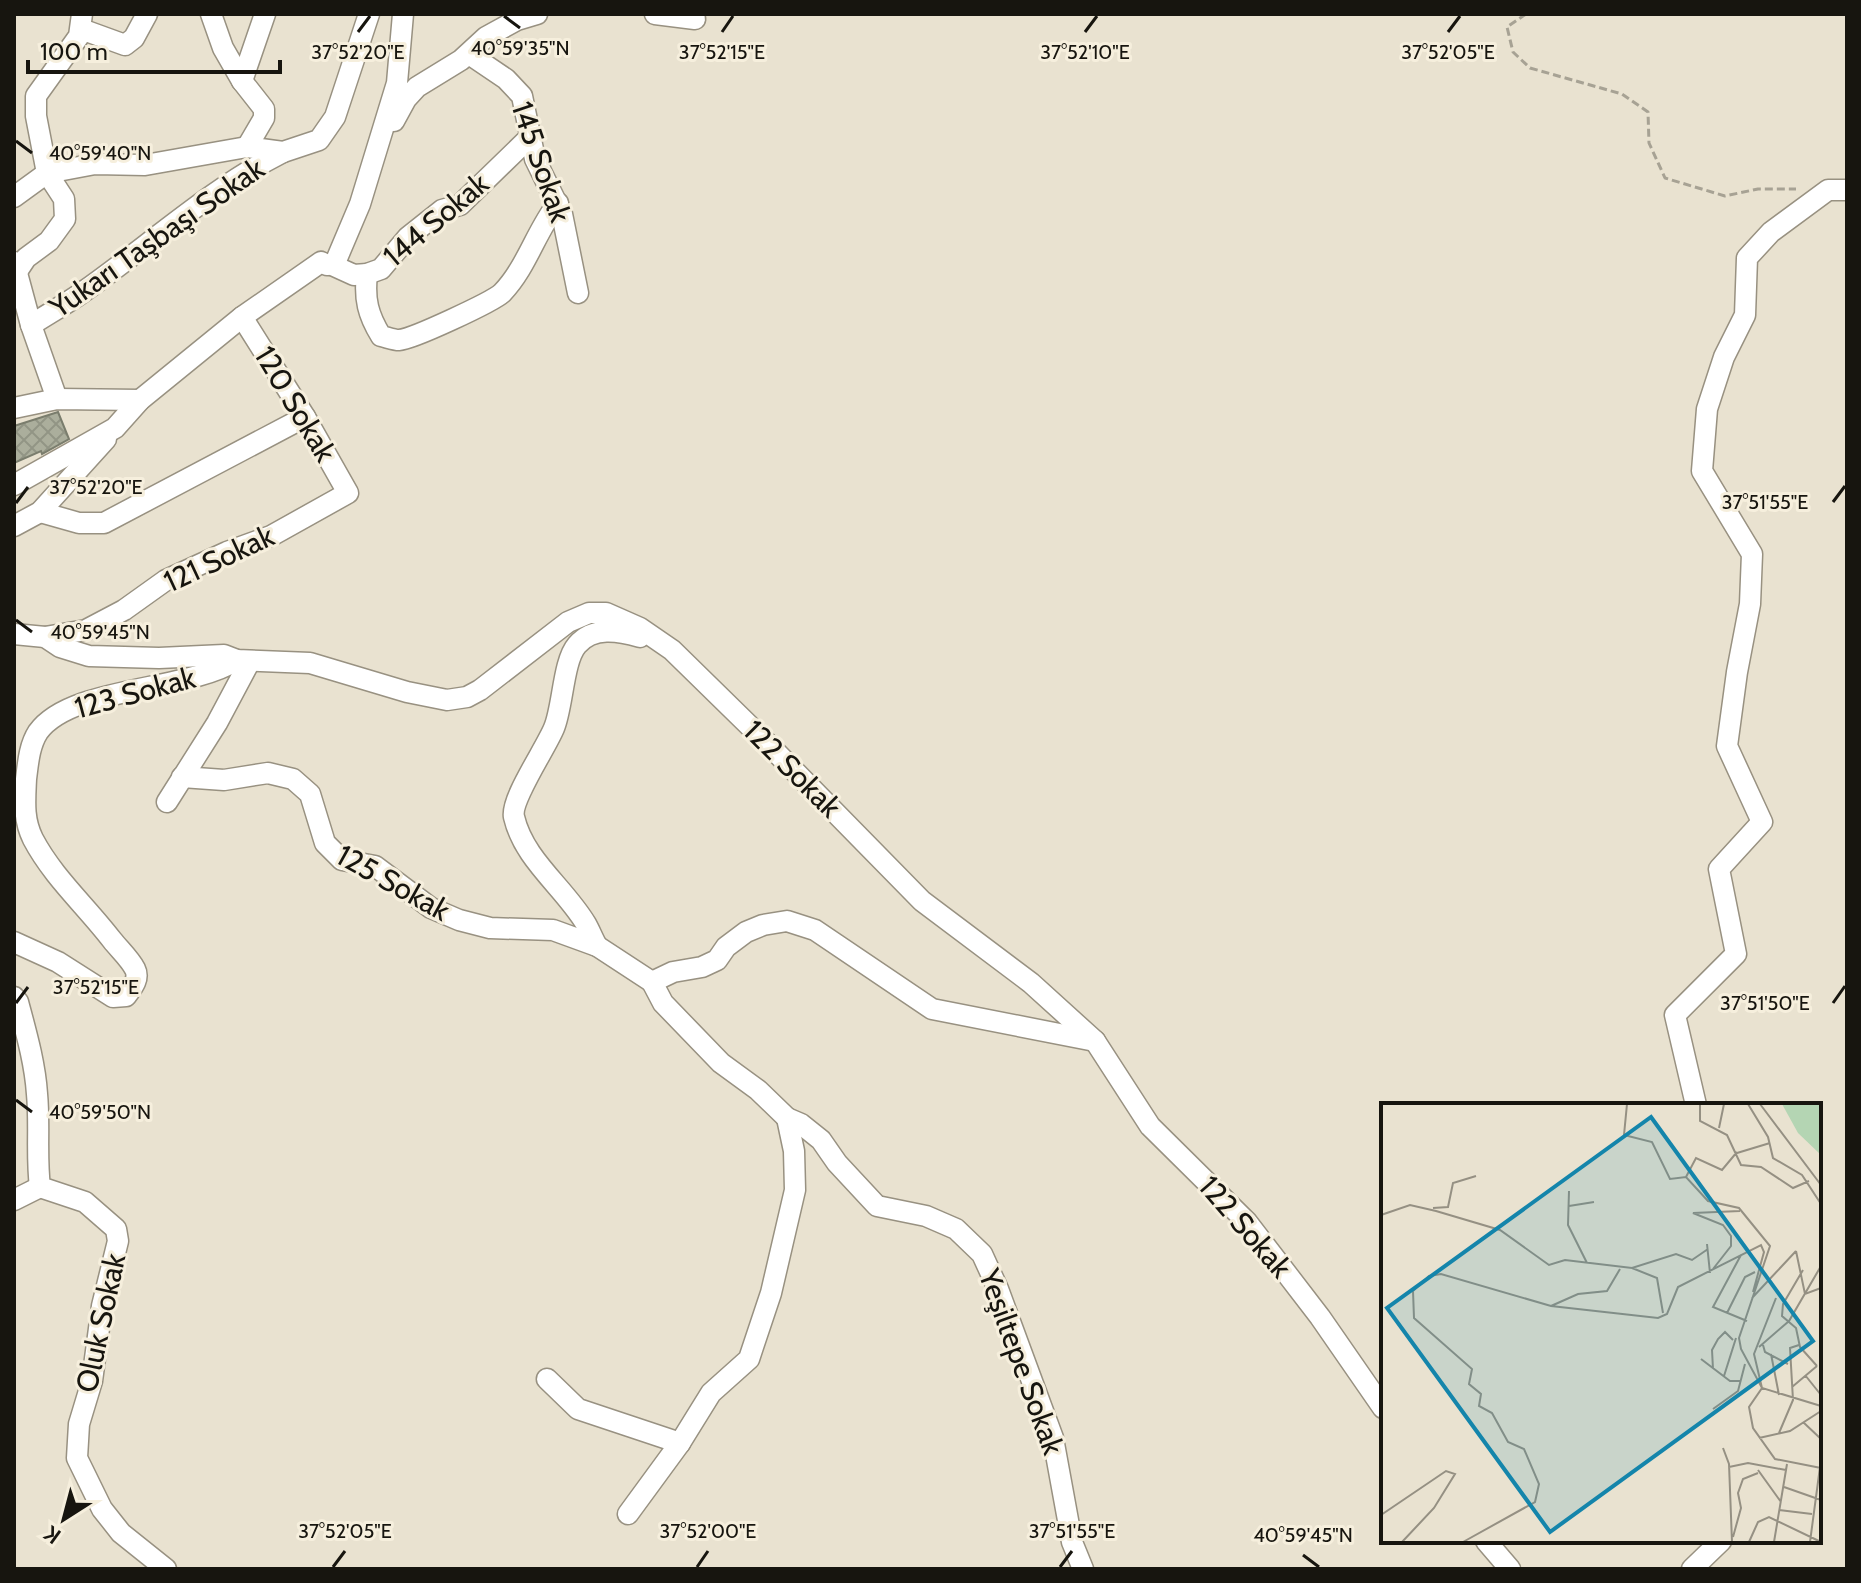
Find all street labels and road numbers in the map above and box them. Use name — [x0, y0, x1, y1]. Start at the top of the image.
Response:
street label: 145 Sokak — [504, 97, 580, 228]
street label: Yukarı Taşbaşı Sokak — [41, 149, 272, 326]
street label: 144 Sokak — [375, 164, 496, 274]
street label: 120 Sokak — [247, 339, 345, 469]
street label: 121 Sokak — [158, 517, 280, 600]
street label: 123 Sokak — [70, 659, 200, 726]
street label: 122 Sokak — [736, 712, 849, 826]
street label: 125 Sokak — [330, 836, 457, 929]
street label: 122 Sokak — [1191, 1168, 1300, 1286]
street label: Oluk Sokak — [68, 1250, 133, 1396]
street label: Yeşiltepe Sokak — [970, 1263, 1072, 1460]

